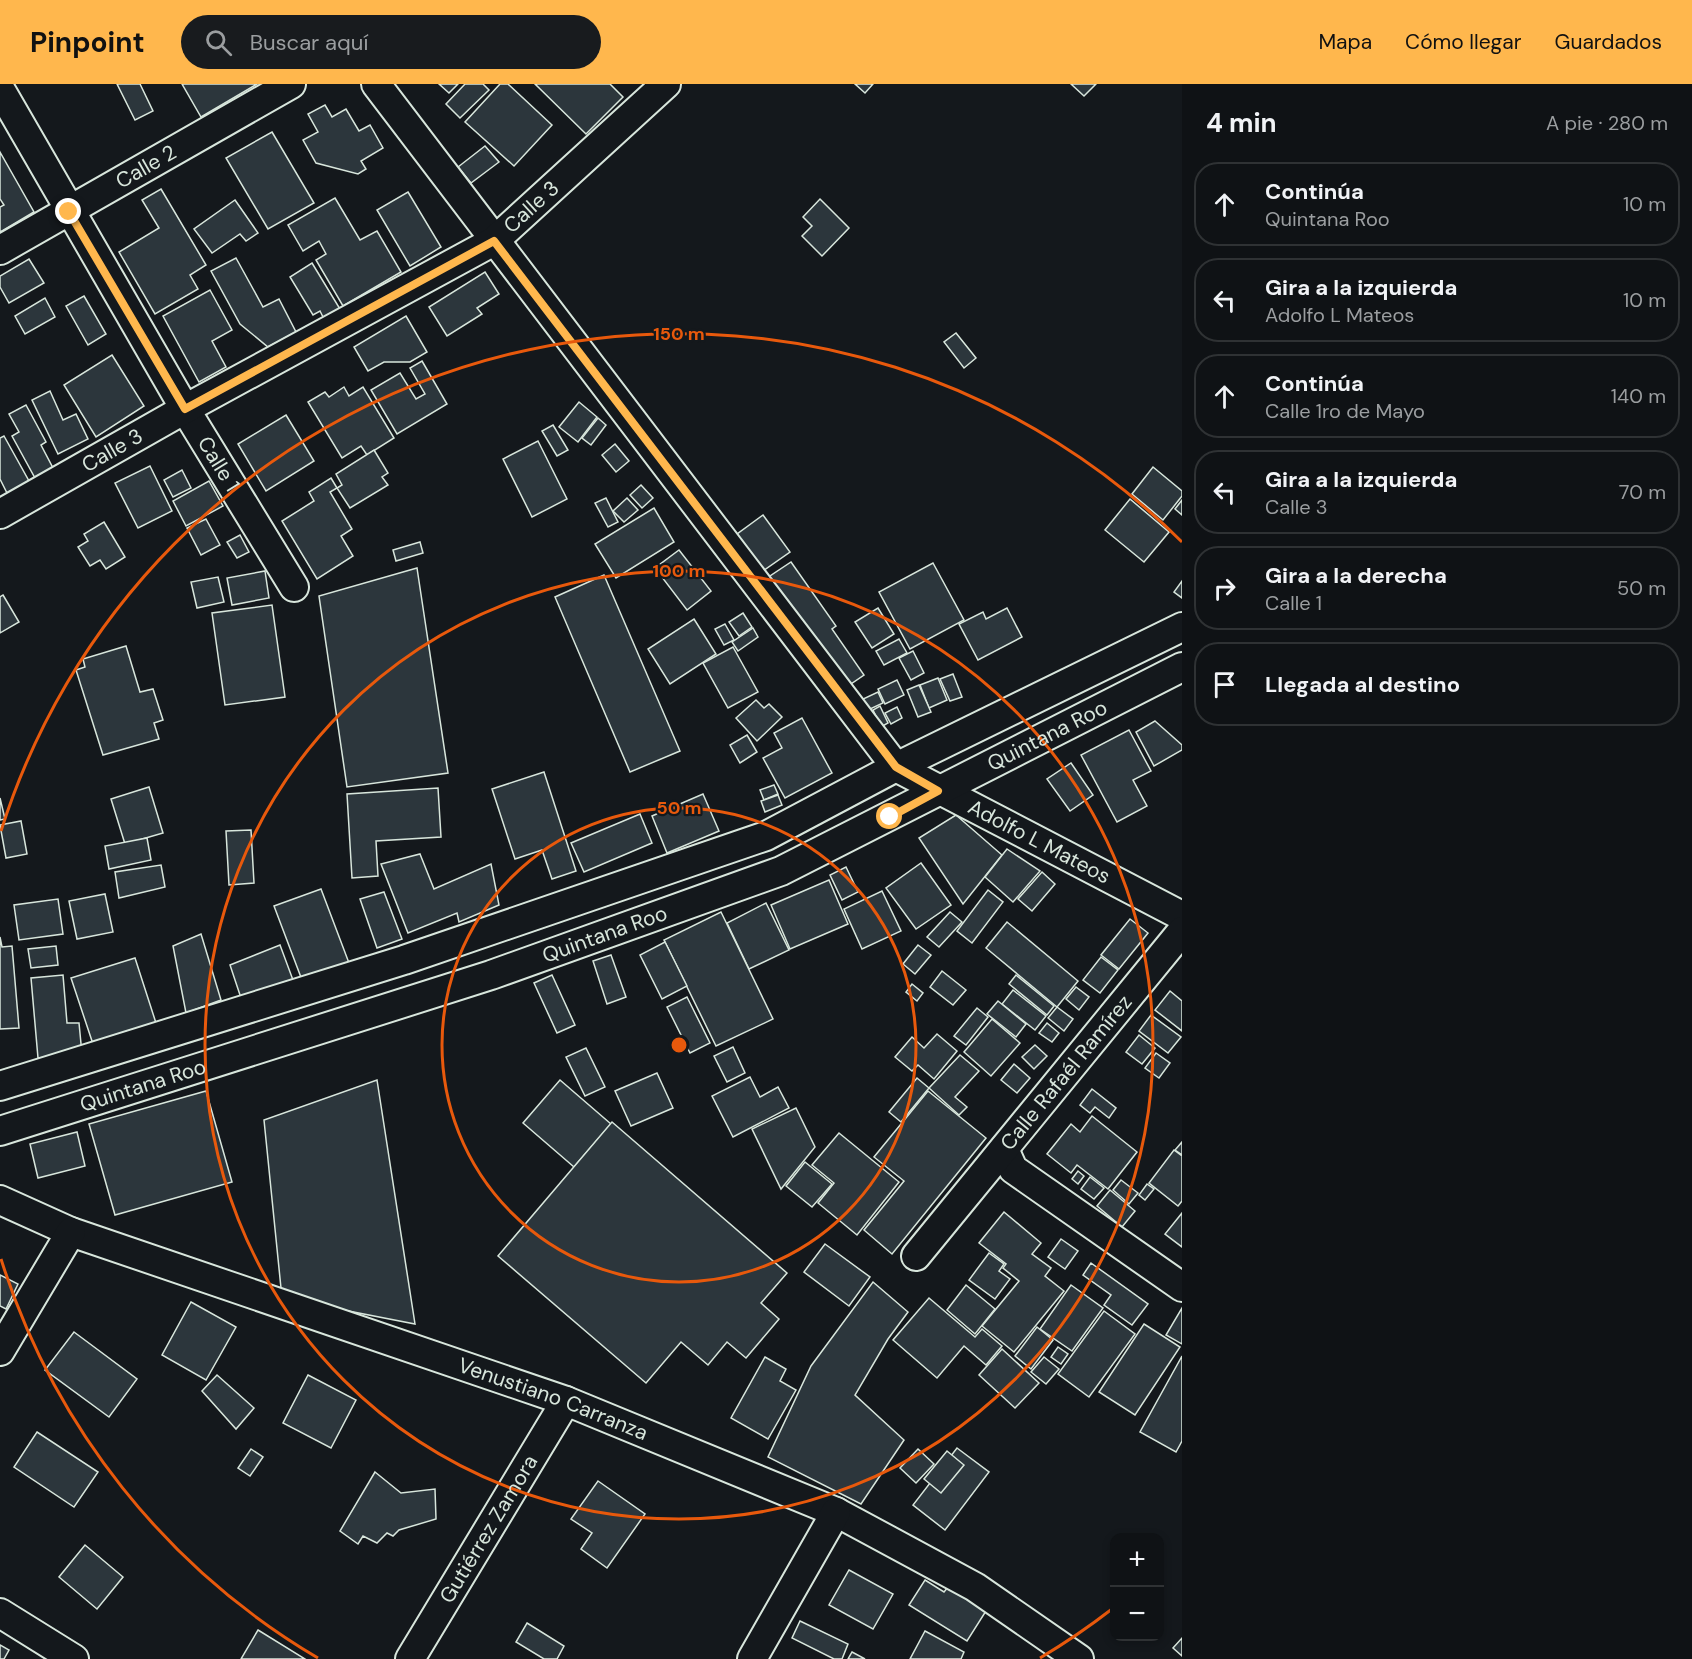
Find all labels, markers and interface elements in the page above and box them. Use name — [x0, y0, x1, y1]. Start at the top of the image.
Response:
search box — [181, 15, 601, 69]
text: Pinpoint — [30, 24, 145, 61]
icon: search — [202, 26, 235, 59]
text: Buscar aquí — [250, 28, 368, 57]
text: Mapa — [1318, 28, 1372, 56]
text: Cómo llegar — [1405, 28, 1522, 56]
text: Guardados — [1555, 28, 1662, 56]
text: 4 min — [1206, 106, 1277, 140]
text: A pie · 280 m — [1546, 110, 1668, 136]
street label: Calle 2 — [111, 138, 181, 195]
street label: Calle 3 — [498, 174, 565, 239]
text: Continúa — [1265, 177, 1364, 206]
icon: ahead — [1208, 188, 1241, 221]
text: 10 m — [1623, 191, 1666, 217]
route end — [55, 198, 81, 224]
text: Quintana Roo — [1265, 206, 1390, 232]
text: Gira a la izquierda — [1265, 273, 1457, 302]
icon: left — [1208, 284, 1241, 317]
text: 10 m — [1623, 287, 1666, 313]
text: Adolfo L Mateos — [1265, 302, 1414, 328]
text: 150 m — [653, 322, 705, 346]
text: Continúa — [1265, 369, 1364, 398]
icon: ahead — [1208, 380, 1241, 413]
text: 140 m — [1611, 383, 1666, 409]
text: Calle 1ro de Mayo — [1265, 398, 1425, 424]
street label: Calle 3 — [77, 422, 148, 479]
street label: Calle 1 — [191, 431, 246, 497]
text: Gira a la izquierda — [1265, 465, 1457, 494]
icon: left — [1208, 476, 1241, 509]
text: 70 m — [1619, 479, 1666, 505]
text: Calle 3 — [1265, 494, 1328, 520]
text: 100 m — [652, 559, 706, 583]
text: Gira a la derecha — [1265, 561, 1447, 590]
icon: right — [1208, 572, 1241, 605]
text: 50 m — [1617, 575, 1666, 601]
text: Calle 1 — [1265, 590, 1322, 616]
icon: arrive — [1208, 668, 1241, 701]
text: Llegada al destino — [1265, 670, 1460, 699]
street label: Quintana Roo — [983, 693, 1112, 778]
street label: Adolfo L Mateos — [963, 793, 1115, 890]
text: 50 m — [656, 796, 702, 820]
route start — [876, 803, 902, 829]
street label: Quintana Roo — [538, 899, 671, 969]
street label: Calle Rafaél Ramírez — [994, 989, 1138, 1156]
centre of rings — [669, 1035, 689, 1055]
street label: Quintana Roo — [76, 1052, 210, 1119]
street label: Venustiano Carranza — [454, 1351, 652, 1447]
street label: Gutiérrez Zamora — [433, 1450, 544, 1608]
map controls — [1110, 1533, 1164, 1641]
button: + — [1110, 1533, 1164, 1587]
button: − — [1110, 1587, 1164, 1641]

